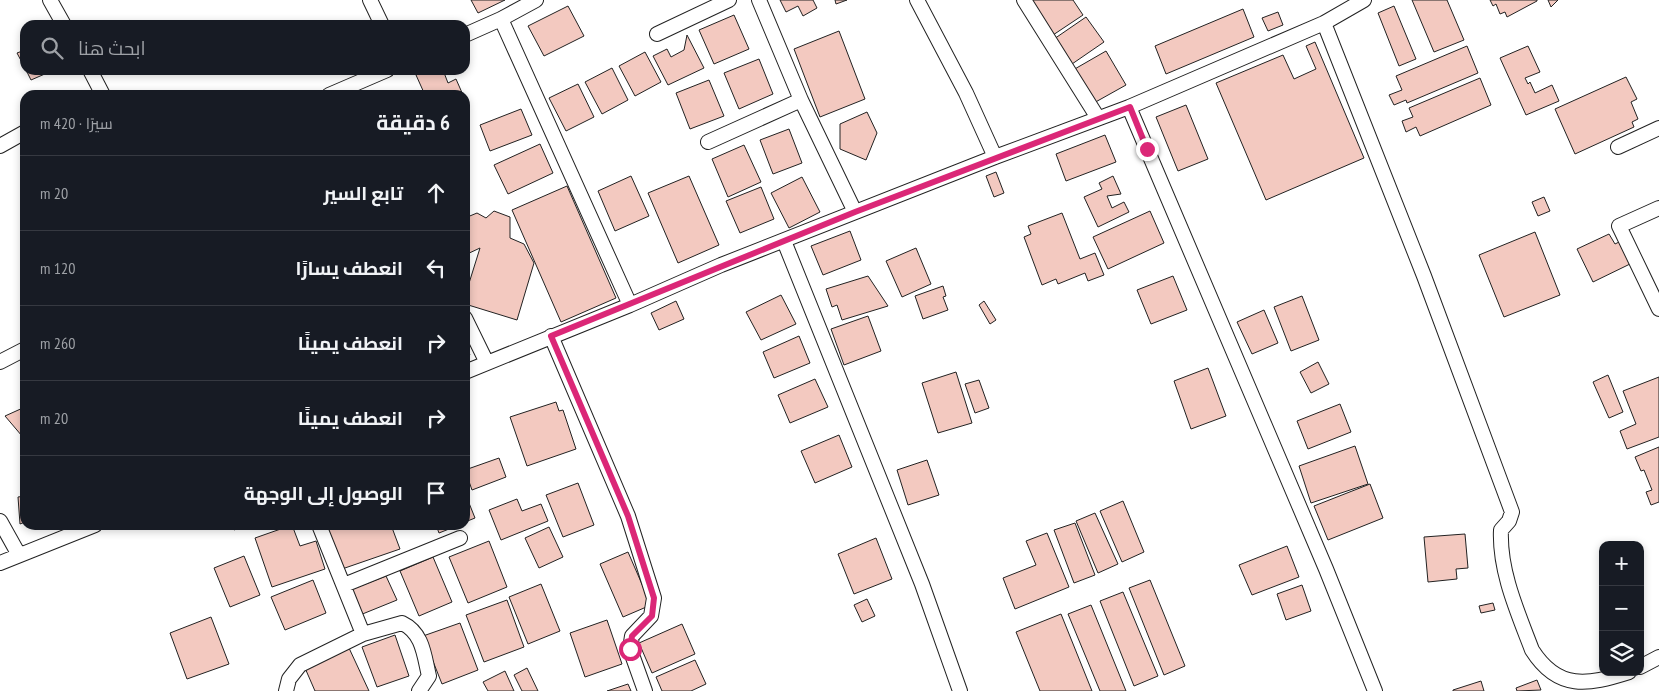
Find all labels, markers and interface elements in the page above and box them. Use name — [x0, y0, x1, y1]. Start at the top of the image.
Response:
search box — [20, 20, 470, 75]
icon: search — [38, 34, 66, 62]
text: ابحث هنا — [78, 36, 146, 60]
text: 6 دقيقة — [376, 109, 450, 136]
text: سيرًا · 420 m — [40, 113, 113, 133]
route end — [1136, 138, 1159, 161]
icon: ahead — [422, 179, 450, 207]
text: تابع السير — [324, 181, 403, 205]
text: 20 m — [40, 183, 68, 203]
icon: left — [422, 254, 450, 282]
text: انعطف يسارًا — [295, 256, 403, 280]
text: 120 m — [40, 258, 75, 278]
icon: right — [422, 329, 450, 357]
text: انعطف يمينًا — [298, 331, 403, 355]
text: 260 m — [40, 333, 75, 353]
icon: right — [422, 404, 450, 432]
text: انعطف يمينًا — [298, 406, 403, 430]
text: 20 m — [40, 408, 68, 428]
icon: arrive — [422, 479, 450, 507]
text: الوصول إلى الوجهة — [244, 481, 403, 505]
map controls — [1599, 541, 1644, 676]
button: + — [1599, 541, 1644, 586]
button: − — [1599, 586, 1644, 631]
button: layers — [1599, 631, 1644, 676]
route start — [619, 638, 642, 661]

